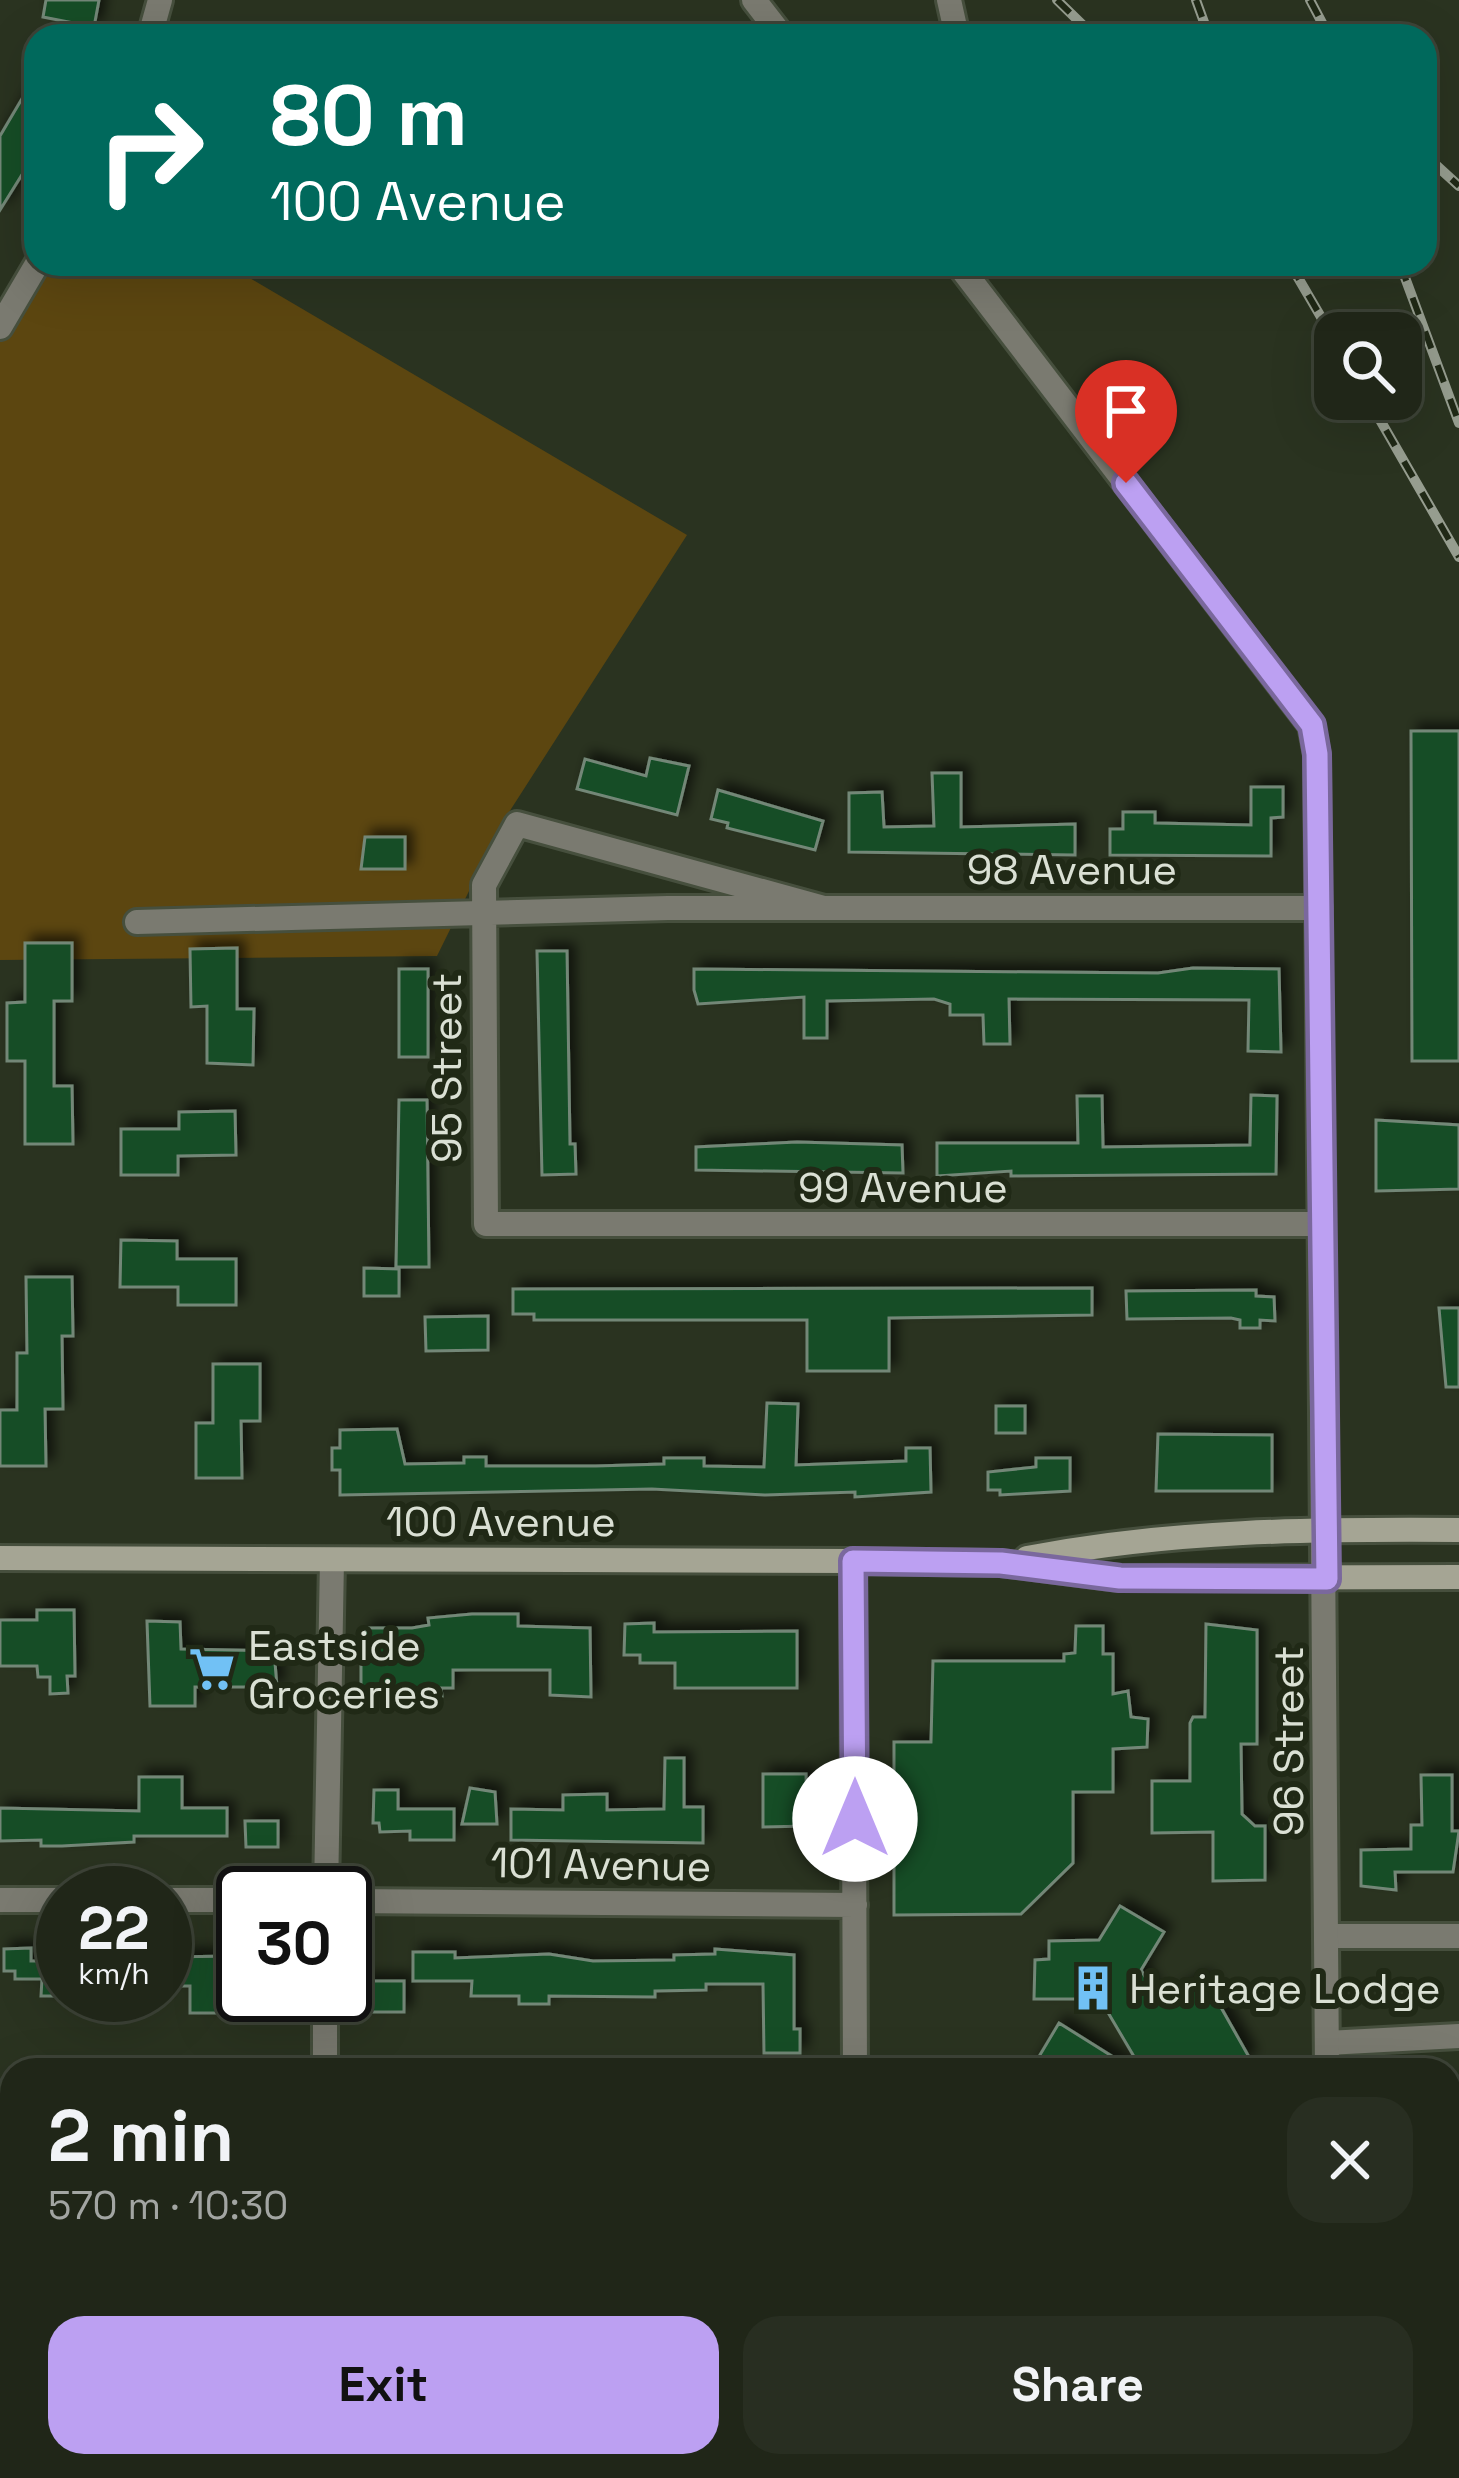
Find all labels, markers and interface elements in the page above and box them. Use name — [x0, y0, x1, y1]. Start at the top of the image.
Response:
text: 80 m — [270, 62, 468, 170]
icon: right — [72, 72, 228, 228]
text: 100 Avenue — [270, 167, 566, 236]
map controls — [1314, 312, 1422, 420]
button: search — [1314, 312, 1422, 420]
pin — [1075, 360, 1177, 483]
icon: arrive — [1093, 378, 1159, 444]
street label: 98 Avenue — [967, 843, 1177, 896]
street label: 95 Street — [420, 973, 473, 1163]
street label: 99 Avenue — [798, 1161, 1008, 1214]
street label: 100 Avenue — [386, 1495, 616, 1548]
place label: Eastside Groceries — [248, 1619, 440, 1720]
supermarket icon: Eastside Groceries — [187, 1644, 237, 1694]
street label: 96 Street — [1262, 1646, 1315, 1836]
position arrow — [792, 1756, 918, 1882]
street label: 101 Avenue — [490, 1836, 712, 1893]
speed limit sign: 30 — [216, 1866, 372, 2022]
text: 22 — [78, 1890, 150, 1967]
text: km/h — [78, 1954, 150, 1993]
place label: Heritage Lodge — [1129, 1962, 1441, 2015]
building icon: Heritage Lodge — [1068, 1963, 1118, 2013]
text: 2 min — [48, 2090, 234, 2182]
button: close — [1287, 2097, 1413, 2223]
text: 570 m · 10:30 — [48, 2181, 288, 2230]
button: Exit — [48, 2316, 719, 2454]
button: Share — [743, 2316, 1413, 2454]

